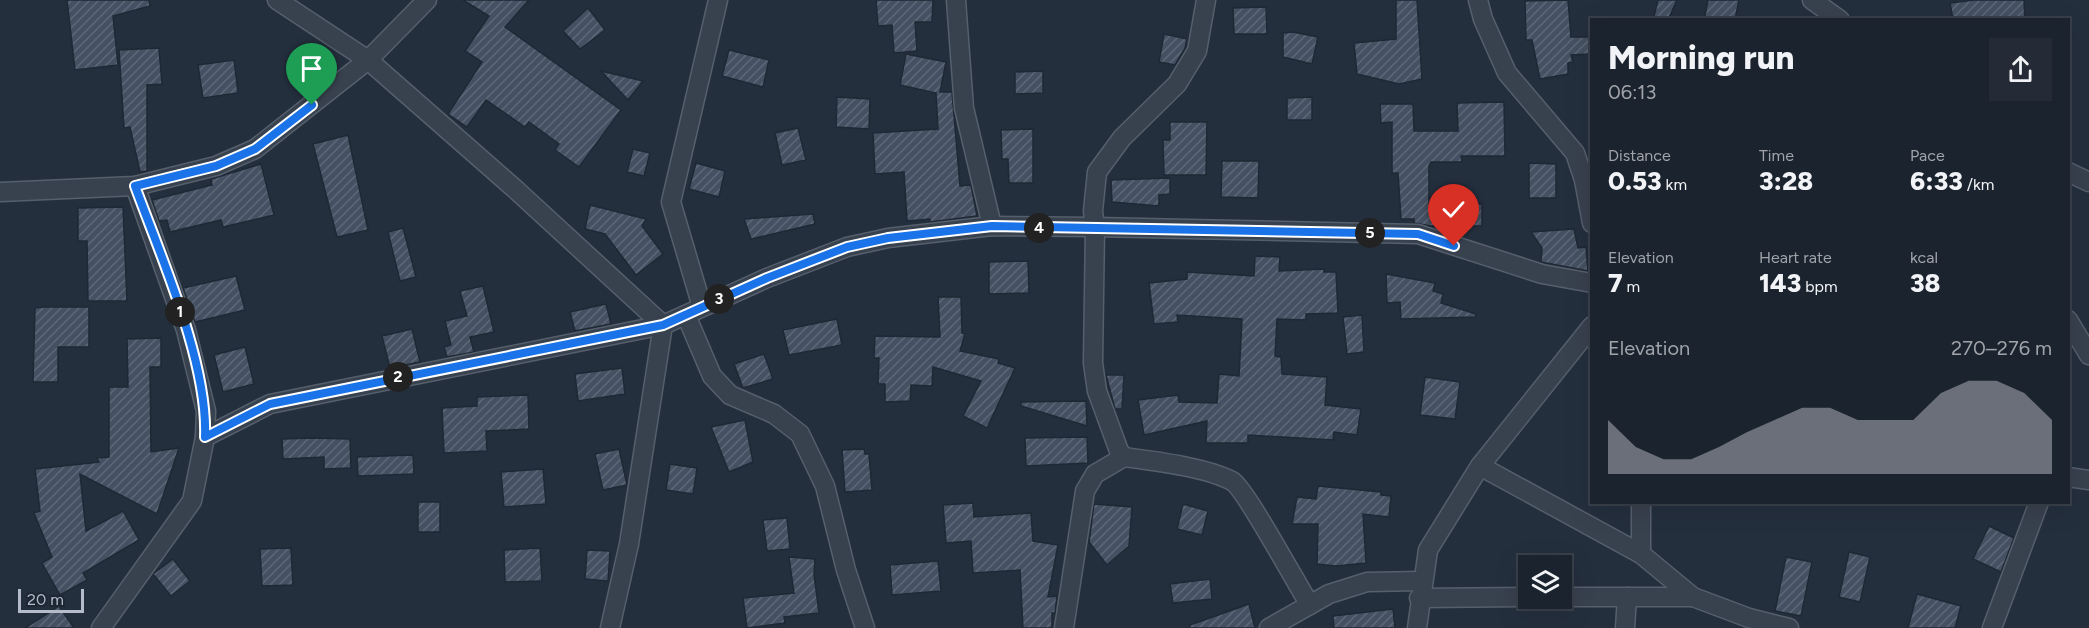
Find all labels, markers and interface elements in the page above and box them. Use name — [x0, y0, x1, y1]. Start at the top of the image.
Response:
text: Morning run — [1608, 38, 1794, 77]
button: share — [1989, 38, 2052, 101]
pin — [286, 43, 337, 105]
icon: arrive — [295, 52, 328, 85]
text: 06:13 — [1608, 80, 1656, 104]
text: Distance — [1608, 146, 1671, 165]
text: Time — [1759, 146, 1794, 165]
text: Pace — [1910, 146, 1945, 165]
text: 0.53 — [1608, 165, 1662, 197]
text: 3:28 — [1759, 165, 1813, 197]
text: 6:33 — [1910, 165, 1963, 197]
text: km — [1662, 175, 1687, 194]
text: /km — [1963, 175, 1994, 194]
pin — [1428, 184, 1479, 246]
icon: check — [1437, 193, 1470, 226]
pin: 4 — [1024, 213, 1054, 243]
text: 4 — [1034, 218, 1044, 237]
pin: 5 — [1355, 218, 1385, 248]
text: 5 — [1365, 223, 1375, 242]
text: Elevation — [1608, 248, 1674, 267]
text: Heart rate — [1759, 248, 1832, 267]
text: kcal — [1910, 248, 1938, 267]
text: 7 — [1608, 267, 1623, 299]
text: 143 — [1759, 267, 1801, 299]
text: 38 — [1910, 267, 1940, 299]
text: m — [1623, 277, 1640, 296]
text: bpm — [1801, 277, 1838, 296]
pin: 3 — [704, 284, 734, 314]
text: 3 — [715, 289, 723, 308]
pin: 1 — [165, 297, 195, 327]
text: 1 — [177, 302, 183, 321]
text: Elevation — [1608, 336, 1690, 360]
text: 270–276 m — [1951, 336, 2052, 360]
pin: 2 — [383, 362, 413, 392]
text: 2 — [393, 367, 403, 386]
map controls — [1518, 555, 1572, 609]
button: layers — [1518, 555, 1572, 609]
scale bar — [18, 586, 84, 614]
text: 20 m — [27, 590, 64, 609]

